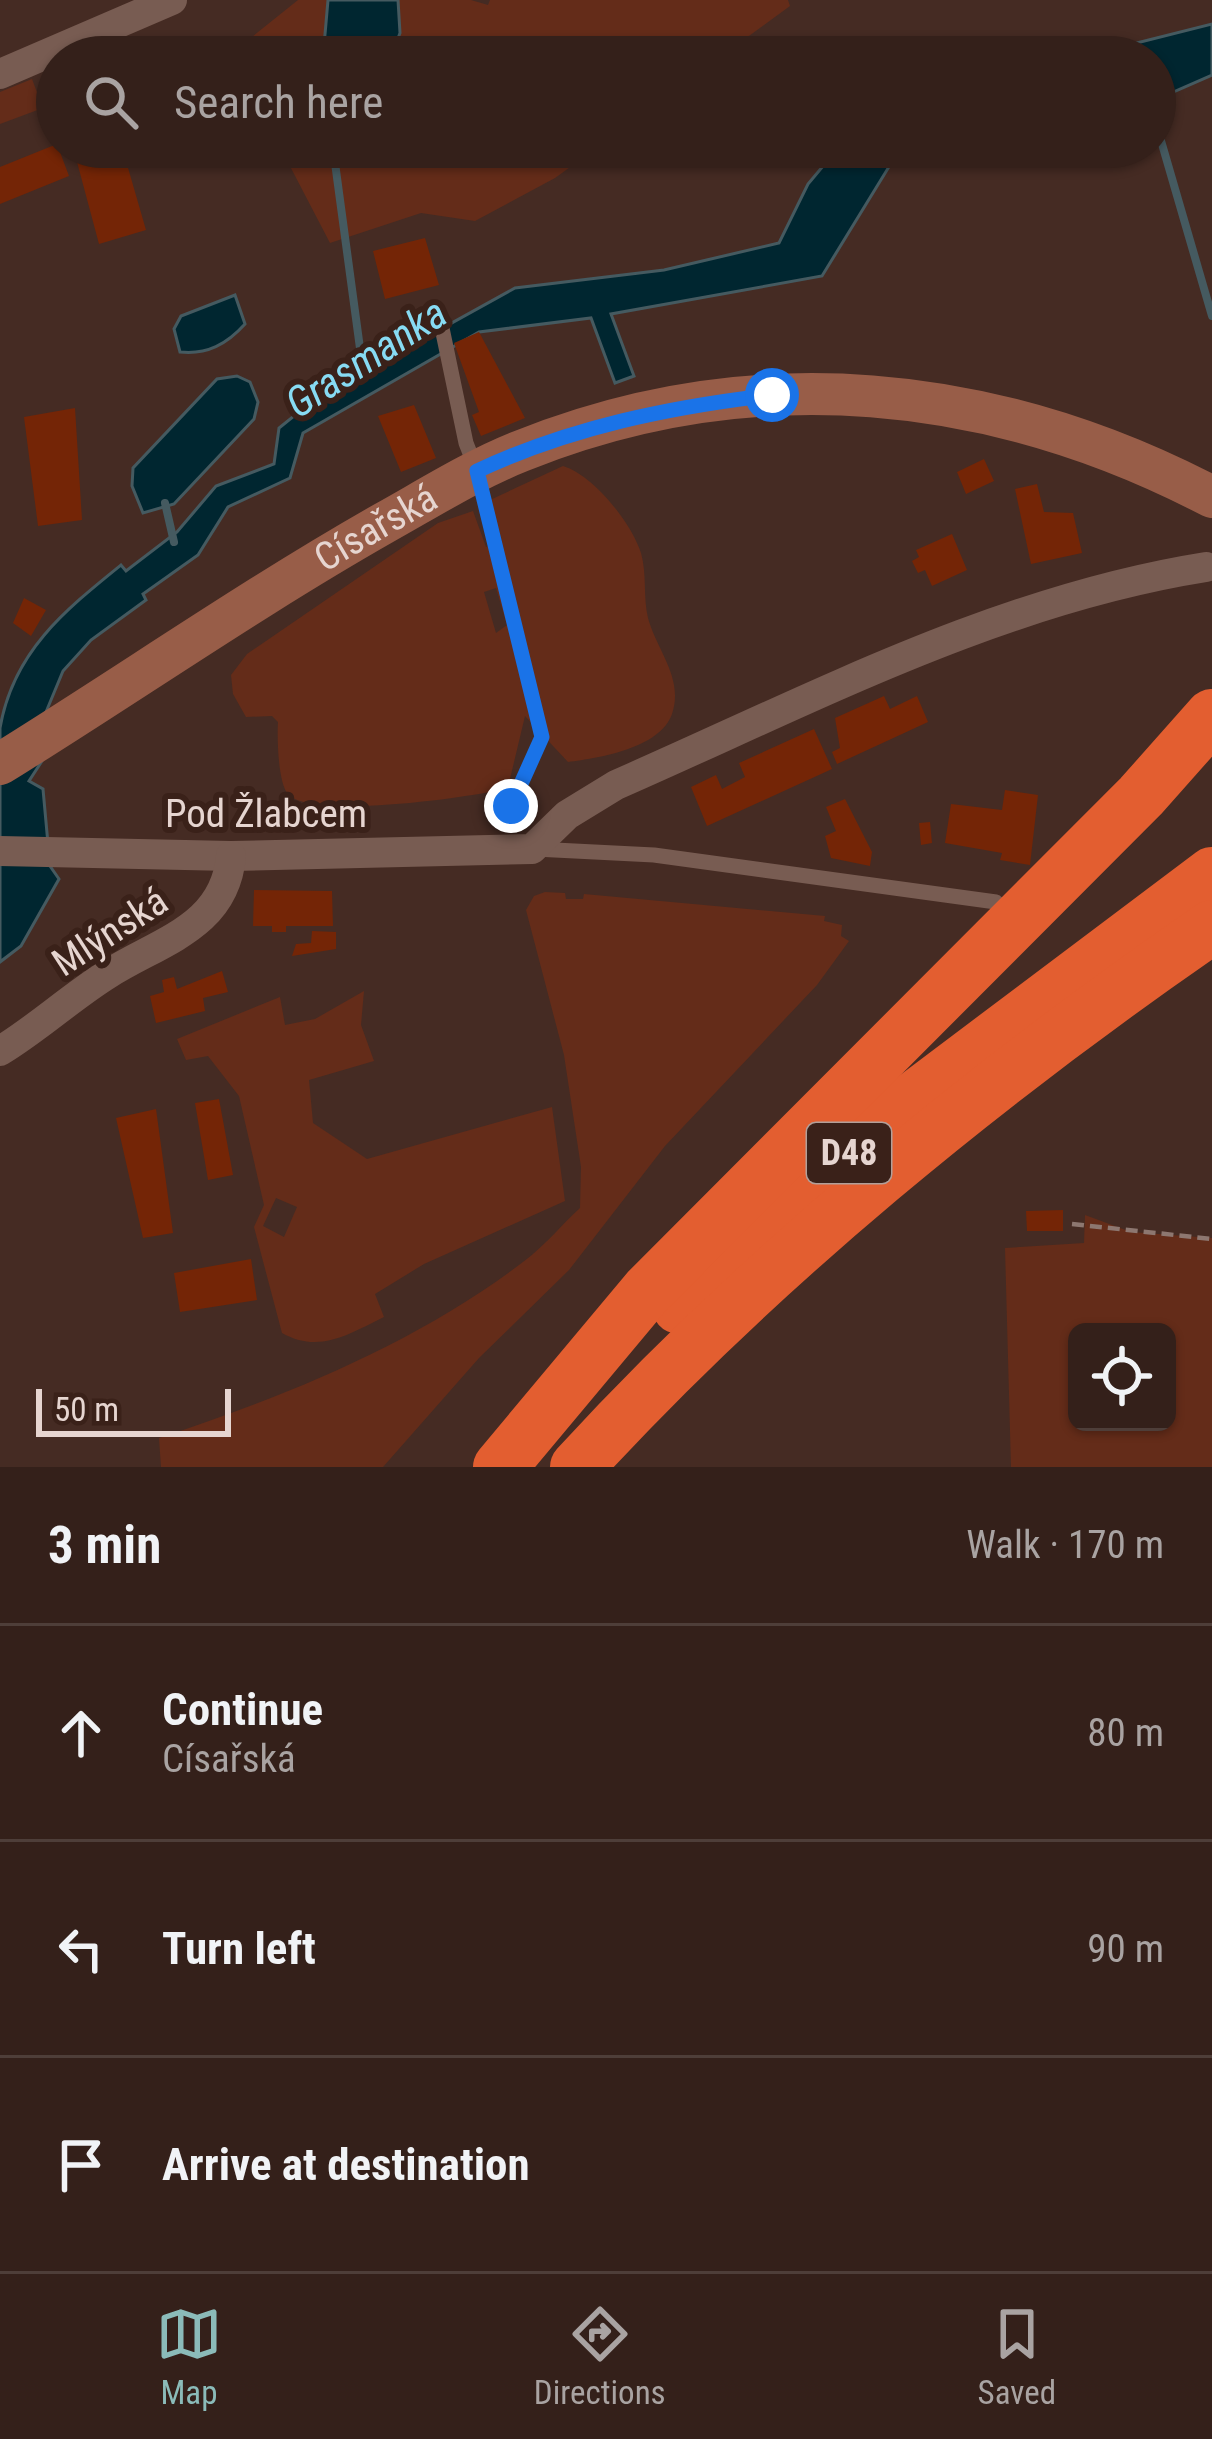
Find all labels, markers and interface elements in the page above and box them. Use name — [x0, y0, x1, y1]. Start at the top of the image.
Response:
search box — [36, 36, 1176, 168]
icon: search — [78, 69, 144, 135]
text: Search here — [174, 76, 383, 129]
water label: Grasmanka — [277, 288, 455, 428]
route start — [745, 368, 799, 422]
street label: Císařská — [306, 475, 445, 581]
route end — [484, 779, 538, 833]
street label: Pod Žlabcem — [165, 791, 367, 837]
street label: Mlýnská — [44, 878, 176, 986]
road number: D48 — [807, 1123, 891, 1183]
map controls — [1068, 1323, 1176, 1431]
button: locate — [1068, 1323, 1176, 1431]
scale bar — [36, 1383, 231, 1436]
text: 50 m — [54, 1390, 119, 1429]
text: 3 min — [48, 1516, 161, 1575]
text: Walk · 170 m — [966, 1522, 1164, 1568]
text: Continue — [162, 1683, 323, 1736]
icon: ahead — [48, 1700, 114, 1766]
text: 80 m — [1087, 1710, 1164, 1756]
text: Císařská — [162, 1736, 296, 1782]
icon: left — [48, 1916, 114, 1982]
text: Turn left — [162, 1922, 316, 1975]
text: 90 m — [1087, 1926, 1164, 1972]
icon: arrive — [48, 2132, 114, 2198]
text: Arrive at destination — [162, 2138, 530, 2191]
tab: Map — [156, 2301, 222, 2412]
tab: Directions — [534, 2301, 666, 2412]
tab: Saved — [978, 2301, 1056, 2412]

